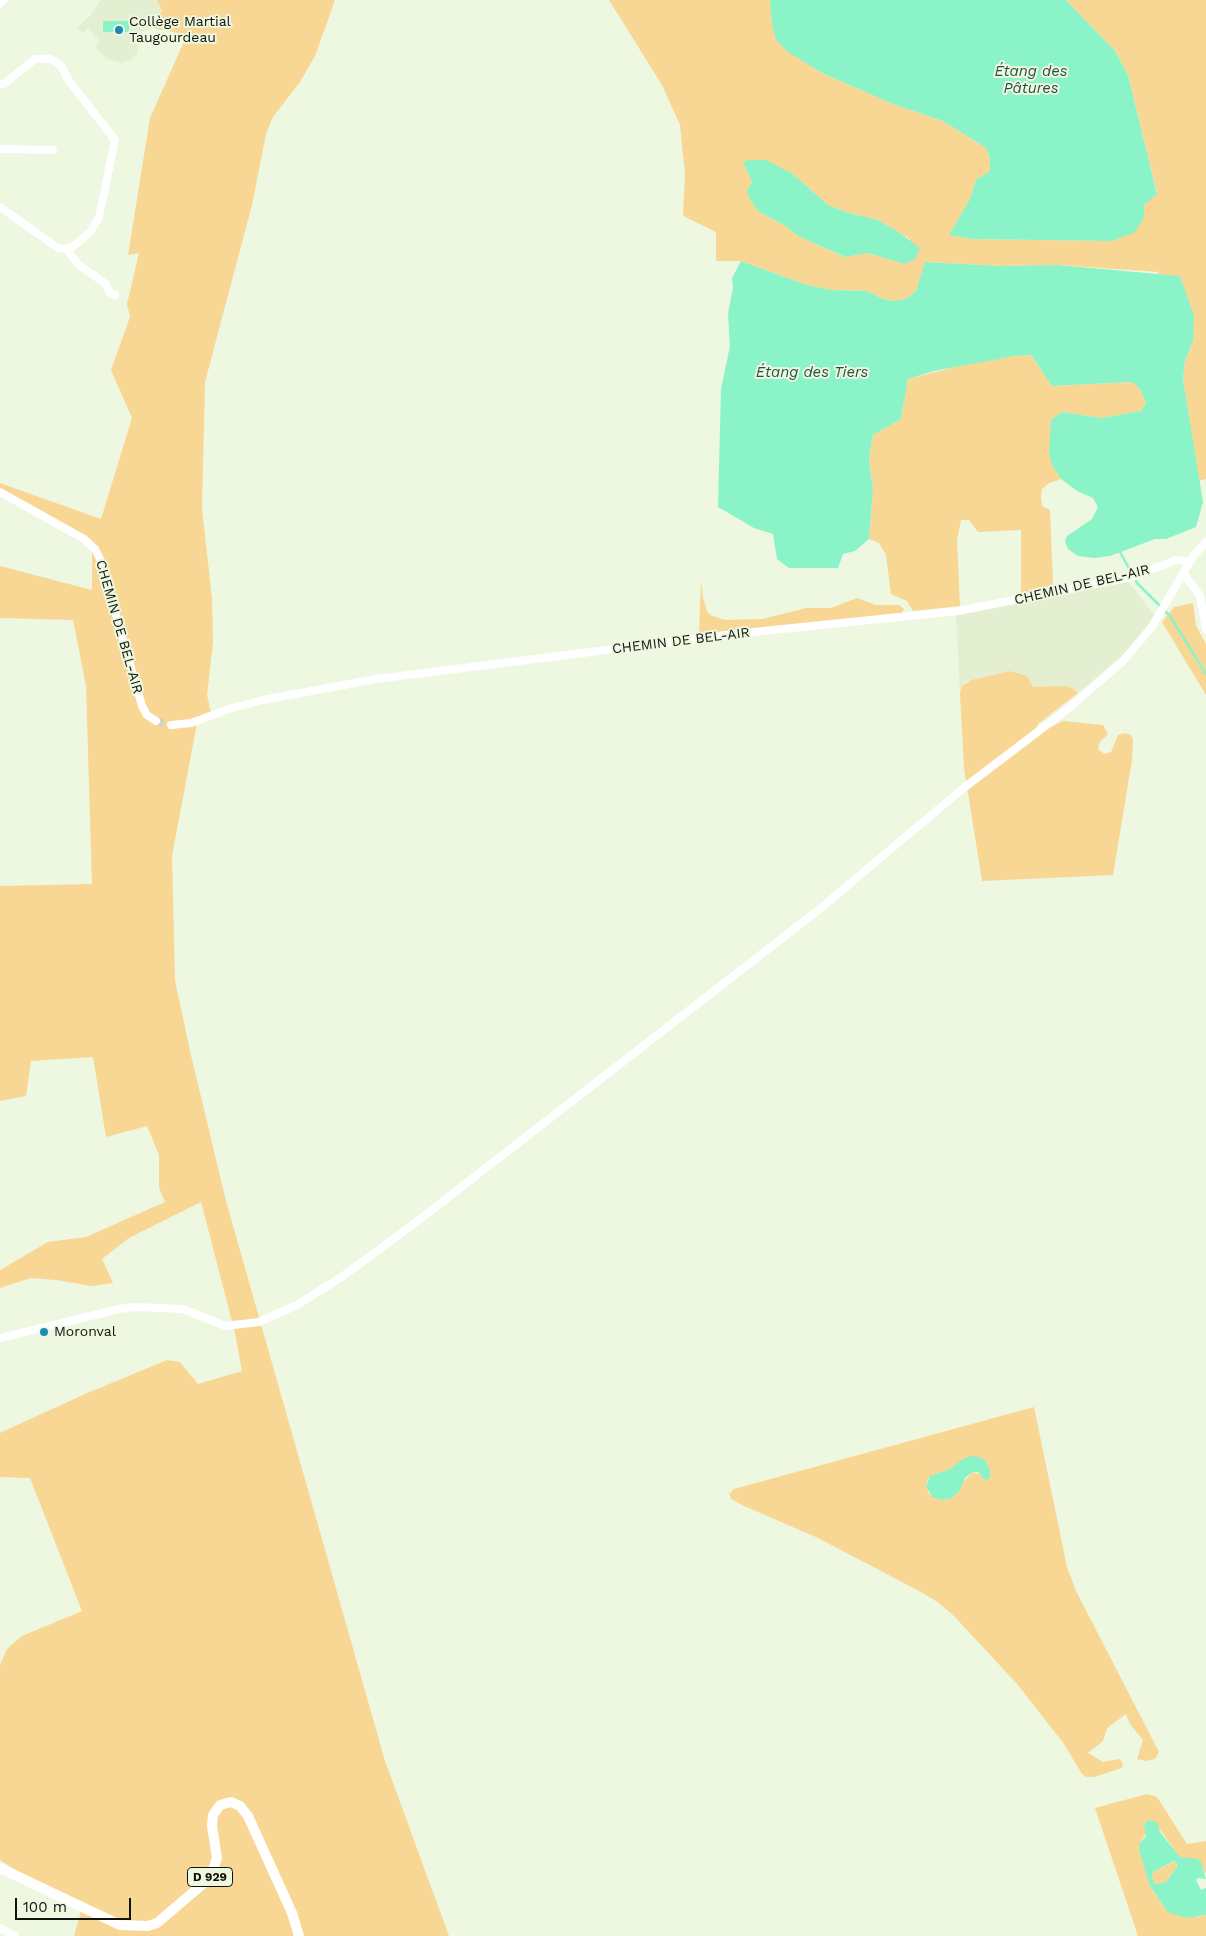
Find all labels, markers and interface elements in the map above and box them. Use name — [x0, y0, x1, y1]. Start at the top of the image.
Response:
place label: Collège Martial Taugourdeau — [129, 14, 231, 46]
marker: Collège Martial Taugourdeau — [113, 24, 125, 36]
water label: Étang des Pâtures — [994, 63, 1068, 98]
water label: Étang des Tiers — [756, 364, 868, 382]
street label: CHEMIN DE BEL-AIR — [92, 558, 146, 696]
street label: CHEMIN DE BEL-AIR — [1013, 561, 1151, 609]
street label: CHEMIN DE BEL-AIR — [611, 624, 751, 658]
place label: Moronval — [54, 1324, 116, 1340]
marker: Moronval — [38, 1326, 50, 1338]
road number: D 929 — [188, 1868, 232, 1886]
scale bar — [18, 1888, 134, 1920]
text: 100 m — [23, 1898, 67, 1916]

